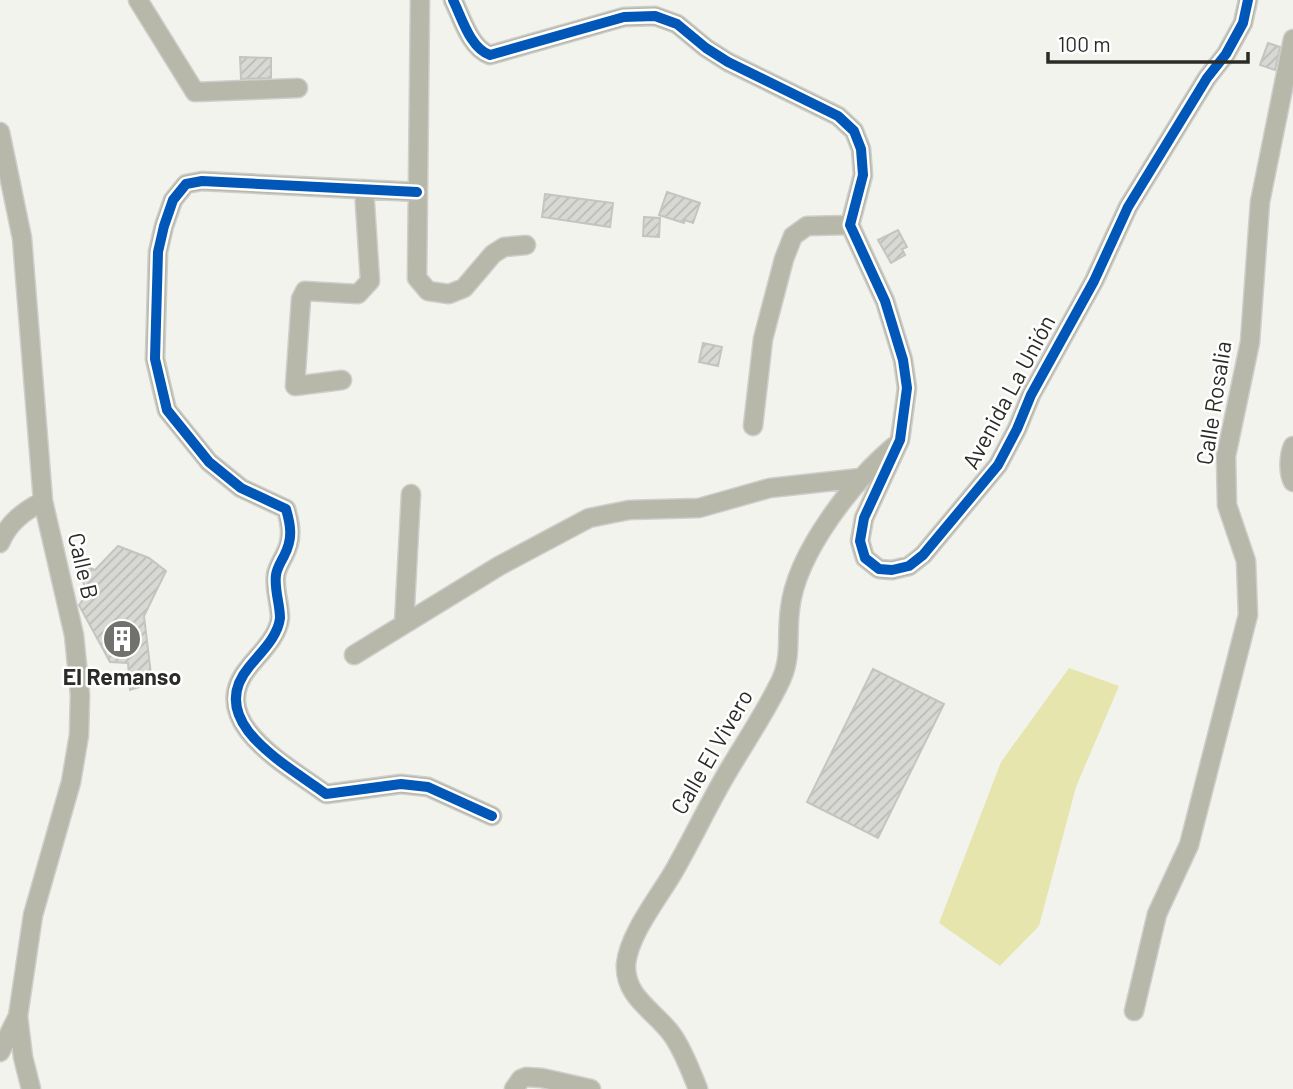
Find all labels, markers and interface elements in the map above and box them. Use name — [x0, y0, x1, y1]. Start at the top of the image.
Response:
scale bar — [1048, 21, 1248, 65]
text: 100 m — [1058, 31, 1111, 56]
street label: Avenida La Unión — [956, 310, 1061, 473]
street label: Calle Rosalia — [1189, 339, 1237, 467]
street label: Calle B — [63, 530, 105, 602]
building icon: El Remanso — [101, 618, 143, 660]
place label: El Remanso — [63, 662, 181, 690]
street label: Calle El Vivero — [664, 684, 758, 819]

